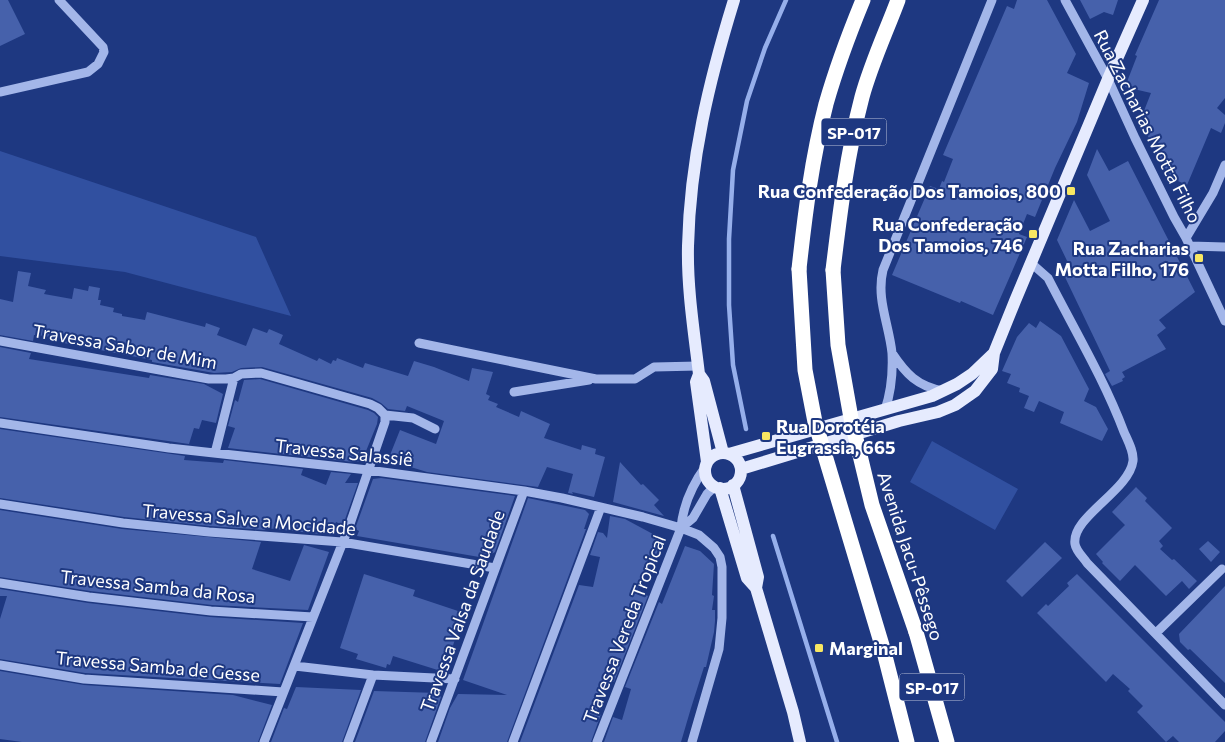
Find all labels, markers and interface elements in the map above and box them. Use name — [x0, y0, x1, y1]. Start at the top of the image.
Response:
street label: Rua Zacharias Motta Filho — [1090, 26, 1206, 226]
road number: SP-017 — [822, 118, 886, 146]
place label: Rua Confederação Dos Tamoios, 800 — [758, 180, 1061, 202]
marker: Rua Confederação Dos Tamoios, 800 — [1065, 185, 1077, 197]
place label: Rua Confederação Dos Tamoios, 746 — [872, 213, 1023, 256]
marker: Rua Confederação Dos Tamoios, 746 — [1027, 228, 1039, 240]
place label: Rua Zacharias Motta Filho, 176 — [1055, 237, 1189, 280]
marker: Rua Zacharias Motta Filho, 176 — [1193, 252, 1205, 264]
street label: Travessa Sabor de Mim — [31, 319, 219, 373]
place label: Rua Dorotéia Eugrassia, 665 — [776, 415, 896, 458]
marker: Rua Dorotéia Eugrassia, 665 — [760, 430, 772, 442]
street label: Travessa Salassiê — [274, 434, 414, 470]
street label: Avenida Jacu-Pêssego — [873, 469, 949, 643]
street label: Travessa Salve a Mocidade — [141, 499, 357, 539]
street label: Travessa Valsa da Saudade — [415, 507, 509, 715]
street label: Travessa Vereda Tropical — [578, 532, 670, 726]
street label: Travessa Samba da Rosa — [59, 565, 257, 607]
place label: Marginal — [829, 637, 903, 659]
marker: Marginal — [813, 642, 825, 654]
street label: Travessa Samba de Gesse — [55, 646, 261, 686]
road number: SP-017 — [900, 674, 964, 700]

